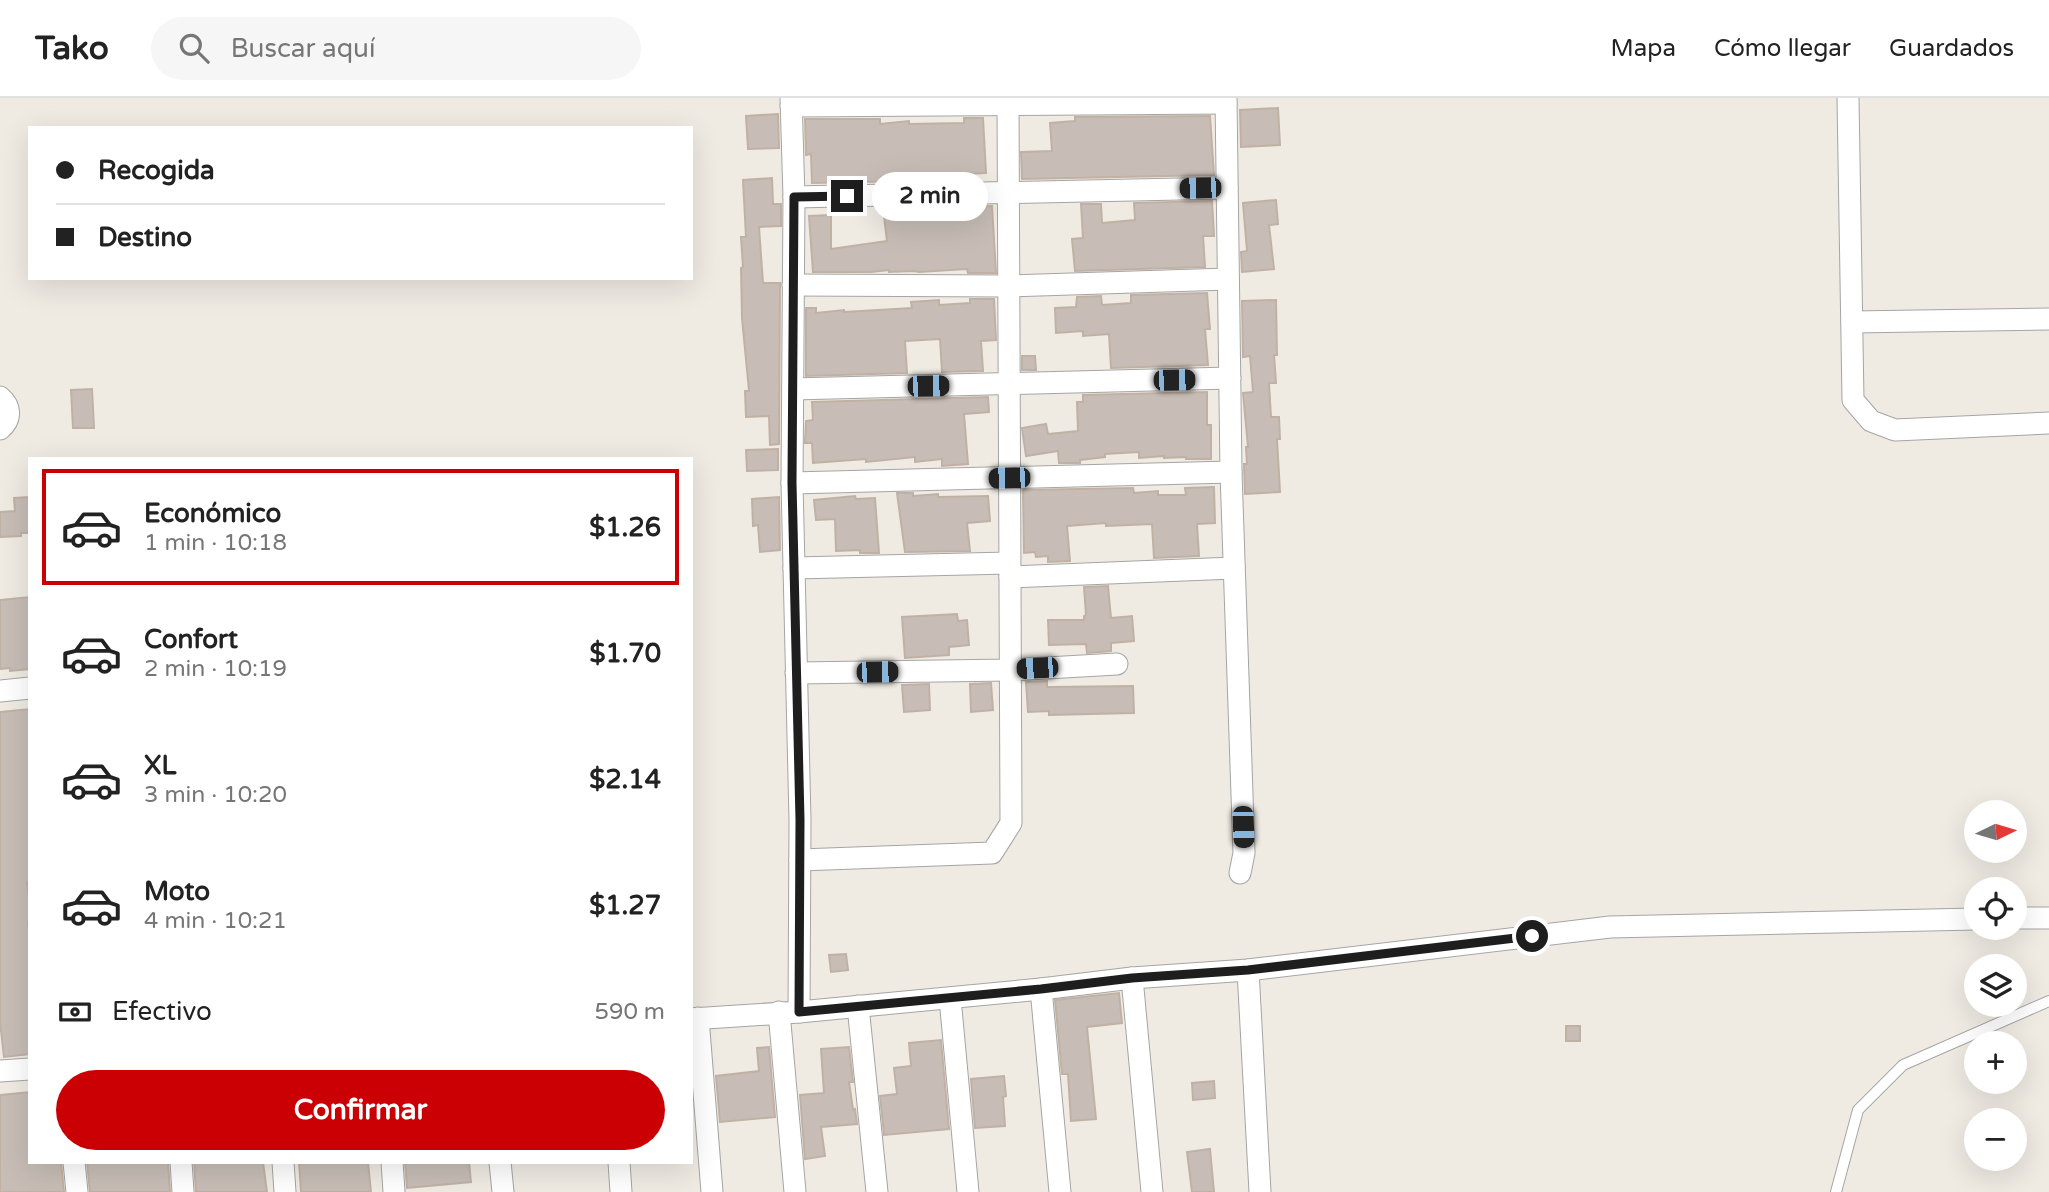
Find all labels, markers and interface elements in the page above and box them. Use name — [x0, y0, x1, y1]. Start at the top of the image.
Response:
search box — [151, 17, 641, 80]
text: Tako — [35, 29, 109, 68]
icon: search — [175, 29, 213, 67]
text: Buscar aquí — [231, 33, 375, 64]
text: Mapa — [1611, 34, 1676, 63]
text: Cómo llegar — [1714, 34, 1851, 63]
text: Guardados — [1889, 34, 2014, 63]
text: Recogida — [98, 155, 215, 186]
callout: 2 min — [872, 172, 987, 220]
car — [1179, 177, 1222, 199]
route end — [831, 180, 863, 212]
text: 2 min — [899, 182, 961, 210]
text: Destino — [98, 222, 192, 253]
car — [1153, 369, 1196, 391]
car — [907, 375, 950, 397]
car — [988, 467, 1031, 489]
icon: car — [60, 496, 123, 559]
text: Económico — [144, 498, 281, 529]
text: $1.26 — [589, 512, 661, 543]
text: 1 min · 10:18 — [144, 529, 287, 557]
icon: car — [60, 622, 123, 685]
text: Confort — [144, 624, 238, 655]
text: $1.70 — [589, 638, 661, 669]
text: 2 min · 10:19 — [144, 655, 287, 683]
car — [1016, 656, 1059, 680]
car — [856, 661, 899, 683]
icon: car — [60, 748, 123, 811]
text: XL — [144, 750, 176, 781]
text: $2.14 — [589, 764, 661, 795]
text: 3 min · 10:20 — [144, 781, 287, 809]
north arrow — [1964, 800, 2026, 863]
map controls — [1964, 800, 2027, 1171]
car — [1232, 806, 1255, 848]
icon: car — [60, 874, 123, 937]
text: Moto — [144, 876, 210, 907]
button: locate — [1964, 877, 2027, 940]
text: $1.27 — [589, 890, 661, 921]
text: 4 min · 10:21 — [144, 907, 287, 935]
route start — [1516, 920, 1548, 952]
button: layers — [1964, 954, 2027, 1017]
icon: cash — [56, 993, 94, 1031]
text: Efectivo — [112, 996, 212, 1027]
text: 590 m — [595, 998, 665, 1026]
button: + — [1964, 1031, 2027, 1094]
button: Confirmar — [56, 1070, 665, 1150]
button: − — [1964, 1108, 2027, 1171]

